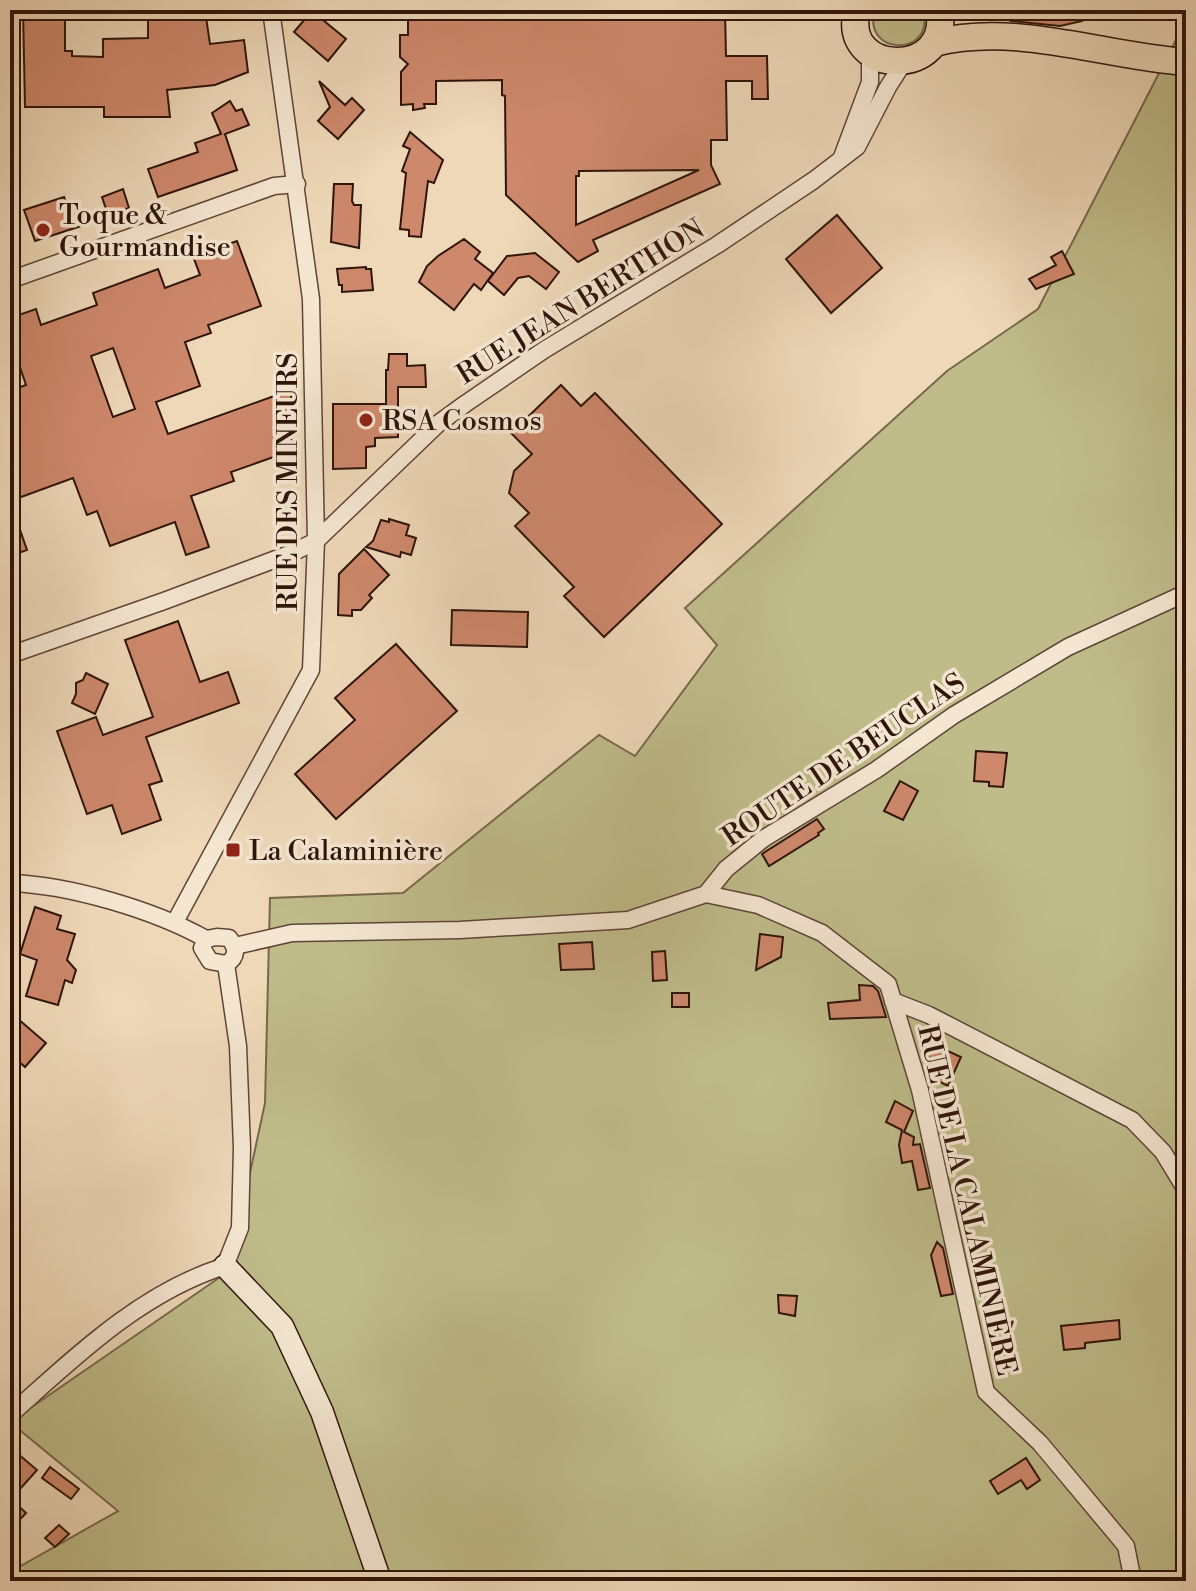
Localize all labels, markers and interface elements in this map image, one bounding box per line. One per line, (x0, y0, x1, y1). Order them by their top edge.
place label: Toque & Gourmandise (59, 198, 231, 265)
street label: RUE JEAN BERTHON (451, 212, 711, 393)
marker: Toque & Gourmandise (34, 221, 52, 239)
street label: RUE DES MINEURS (271, 353, 306, 611)
place label: RSA Cosmos (382, 404, 542, 439)
marker: RSA Cosmos (357, 411, 375, 429)
street label: ROUTE DE BEUCLAS (716, 666, 972, 855)
place label: La Calaminière (249, 834, 443, 869)
marker: La Calaminière (224, 841, 242, 859)
street label: RUE DE LA CALAMINIÈRE (909, 1021, 1026, 1379)

